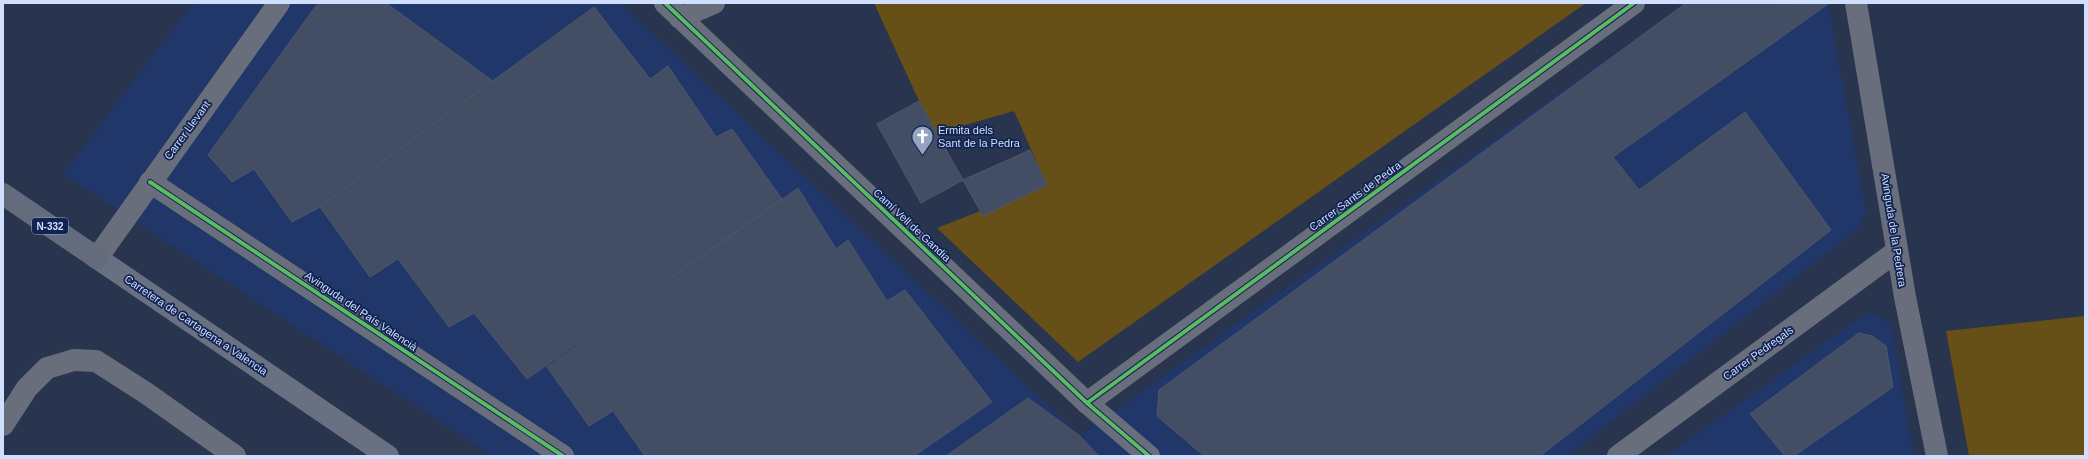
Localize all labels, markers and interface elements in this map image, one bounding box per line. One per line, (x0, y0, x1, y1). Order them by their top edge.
street label: Carrer Llevant (162, 98, 212, 162)
church icon: Ermita dels Sant de la Pedra (909, 123, 935, 156)
place label: Ermita dels Sant de la Pedra (938, 124, 1021, 149)
street label: Carrer Sants de Pedra (1307, 158, 1404, 233)
street label: Avinguda de la Pedrera (1879, 172, 1909, 288)
street label: Camí Vell de Gandia (871, 186, 954, 264)
road number: N-332 (32, 218, 68, 234)
street label: Avinguda del País Valencià (303, 269, 420, 354)
street label: Carretera de Cartagena a Valencia (122, 273, 270, 378)
street label: Carrer Pedregals (1721, 323, 1796, 382)

